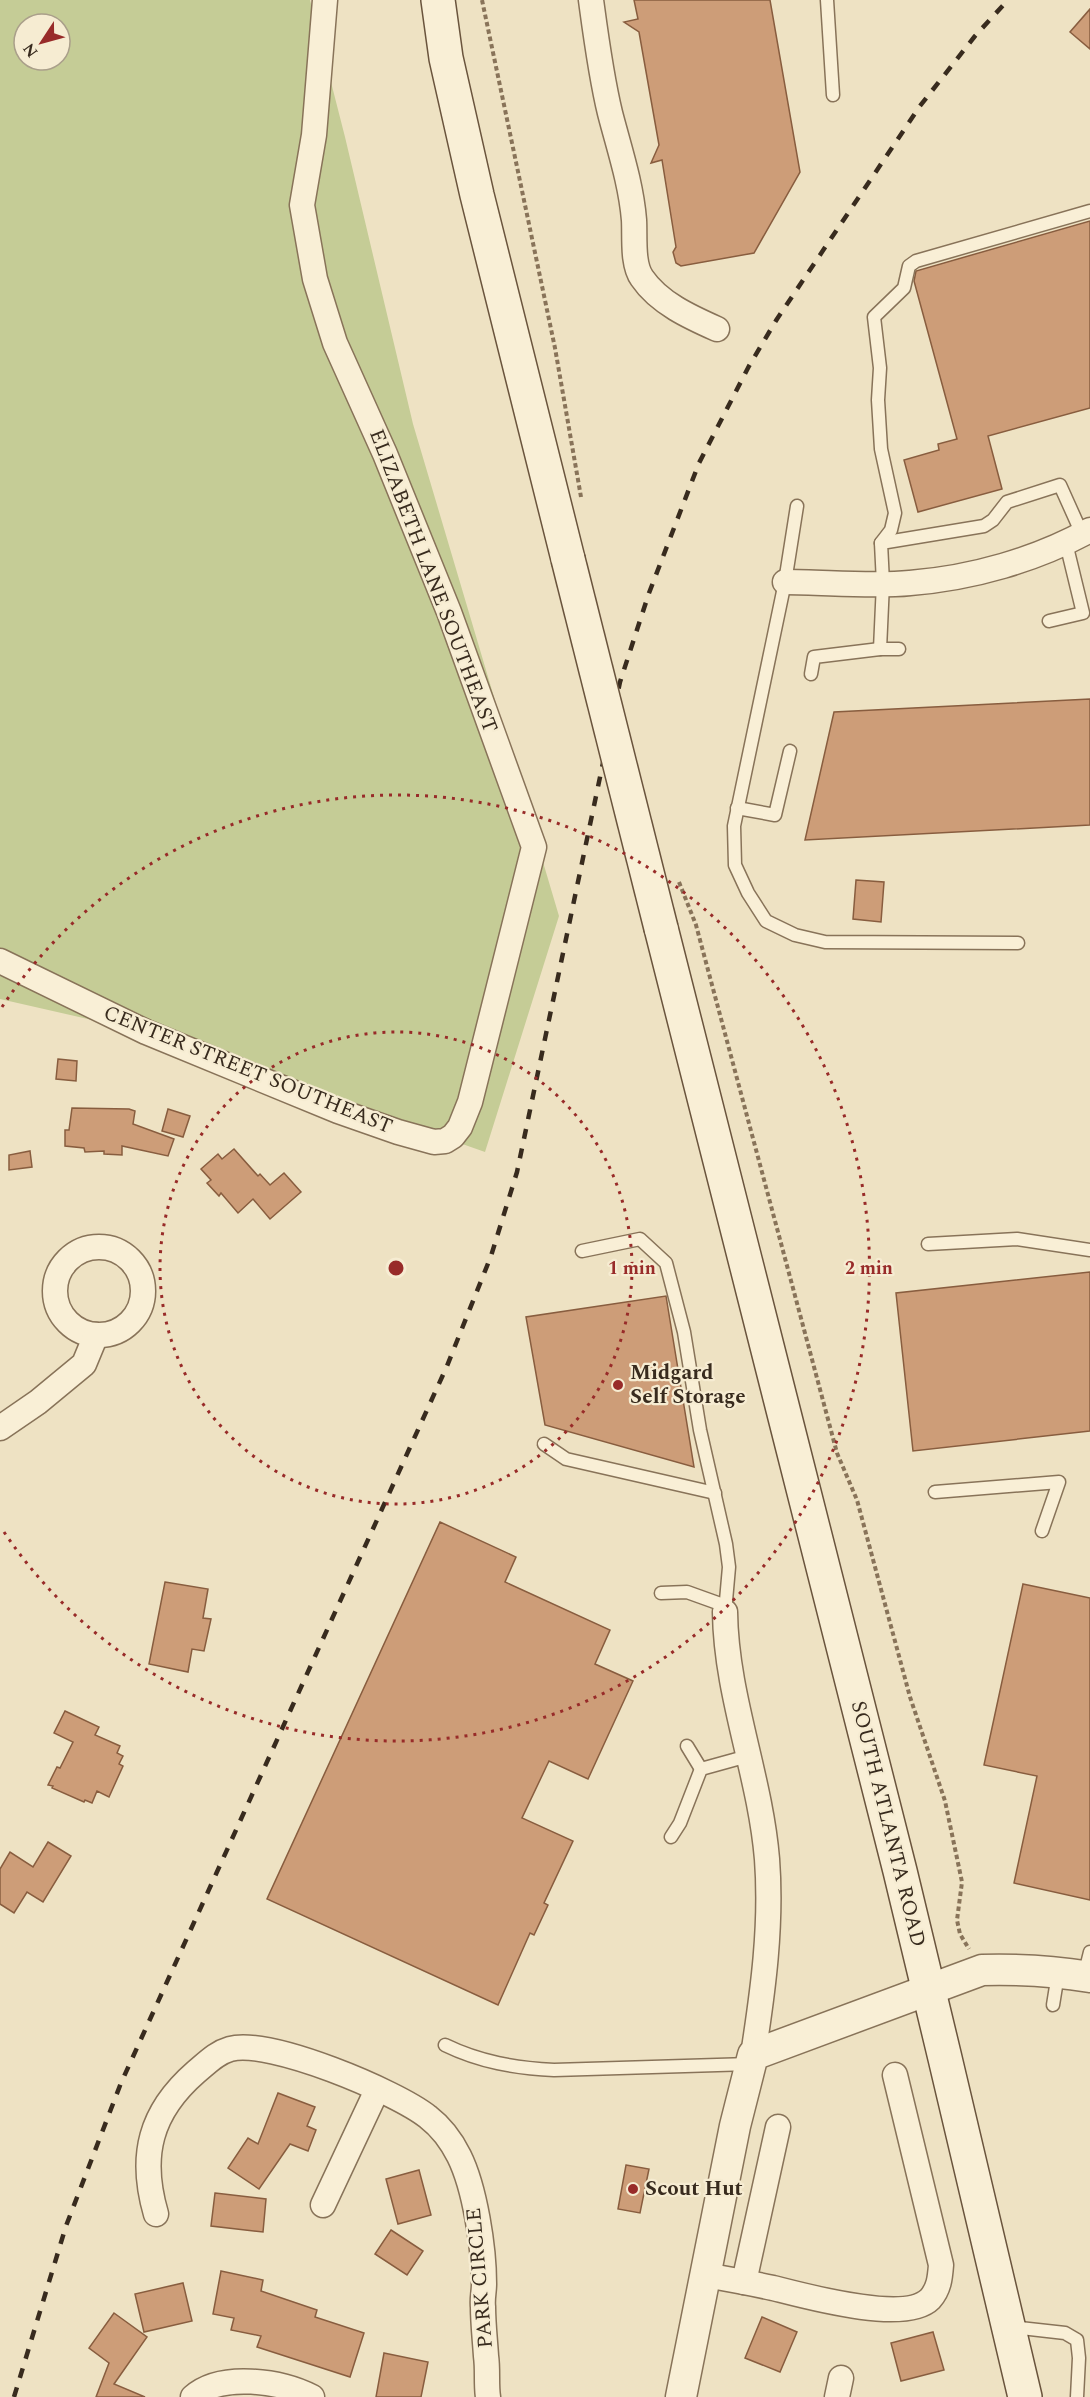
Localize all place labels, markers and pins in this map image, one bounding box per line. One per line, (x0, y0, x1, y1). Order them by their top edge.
centre of rings (386, 1258, 406, 1278)
place label: Midgard Self Storage (630, 1357, 746, 1413)
marker: Midgard Self Storage (611, 1378, 625, 1392)
place label: Scout Hut (645, 2173, 743, 2205)
marker: Scout Hut (626, 2182, 640, 2196)

